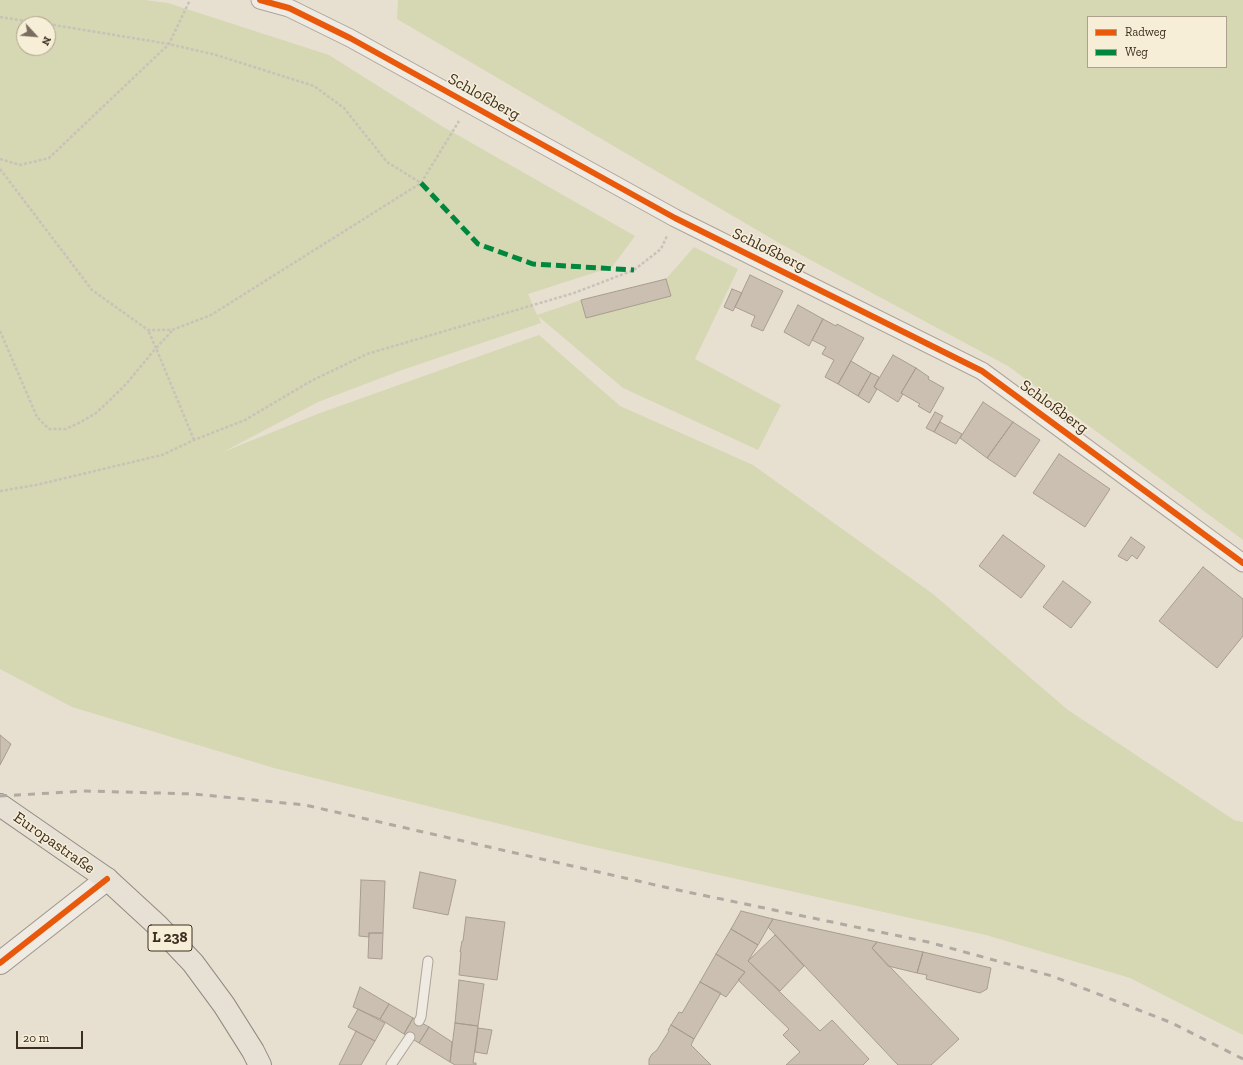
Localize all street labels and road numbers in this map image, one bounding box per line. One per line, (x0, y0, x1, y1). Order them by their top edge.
street label: Schloßberg (445, 69, 523, 125)
street label: Schloßberg (729, 224, 809, 276)
street label: Schloßberg (1016, 376, 1092, 438)
street label: Europastraße (10, 808, 98, 878)
road number: L 238 (148, 925, 192, 951)

